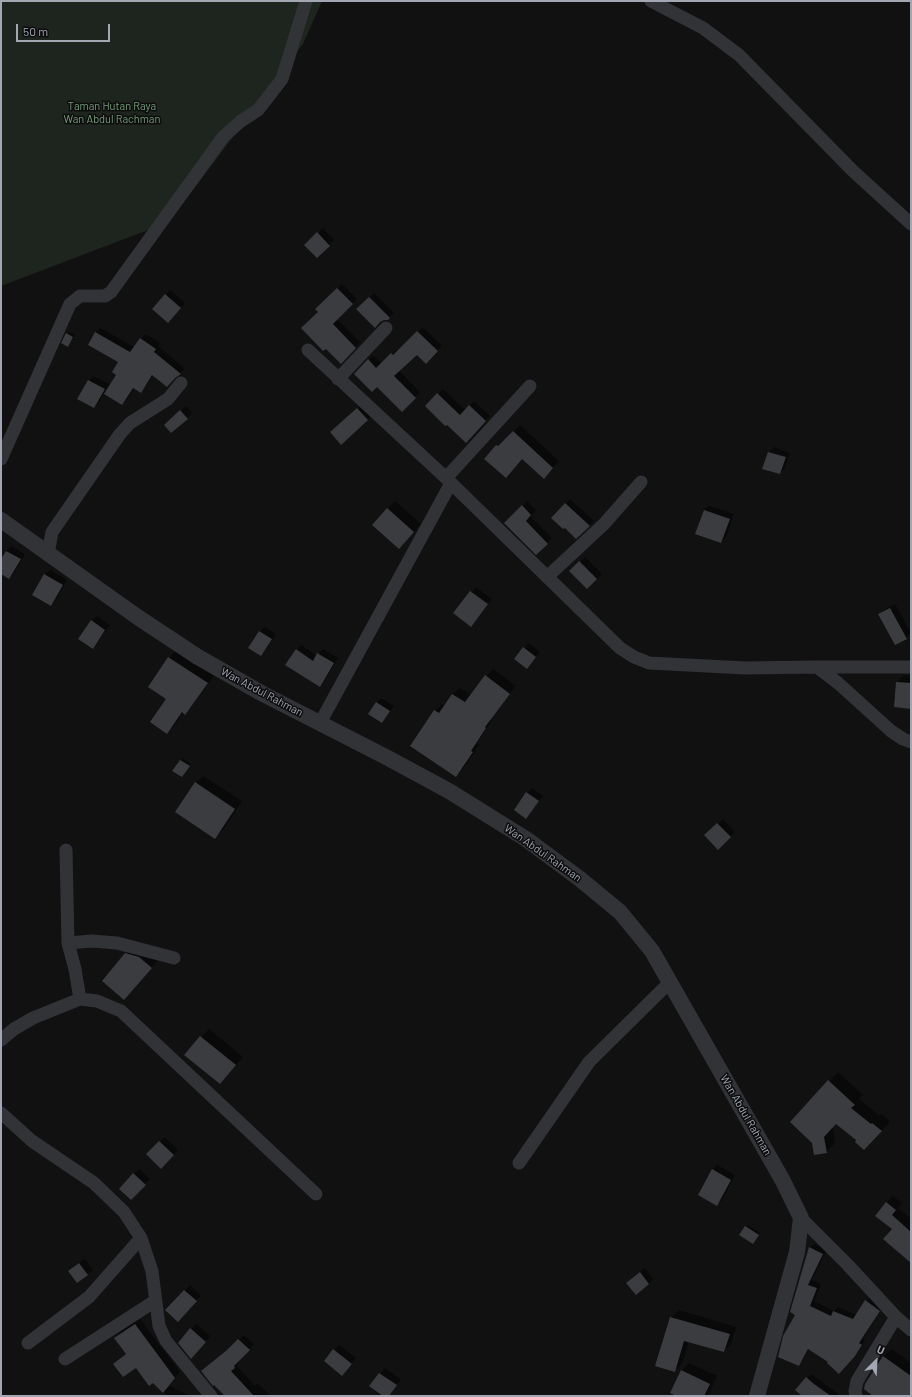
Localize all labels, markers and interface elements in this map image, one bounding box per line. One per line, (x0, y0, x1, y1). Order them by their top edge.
scale bar (18, 16, 112, 42)
text: 50 m (23, 24, 48, 38)
park label: Taman Hutan Raya Wan Abdul Rachman (64, 99, 160, 125)
street label: Wan Abdul Rahman (219, 665, 305, 719)
street label: Wan Abdul Rahman (502, 821, 584, 885)
street label: Wan Abdul Rahman (718, 1072, 774, 1158)
north arrow (856, 1341, 896, 1381)
text: U (875, 1342, 887, 1357)

